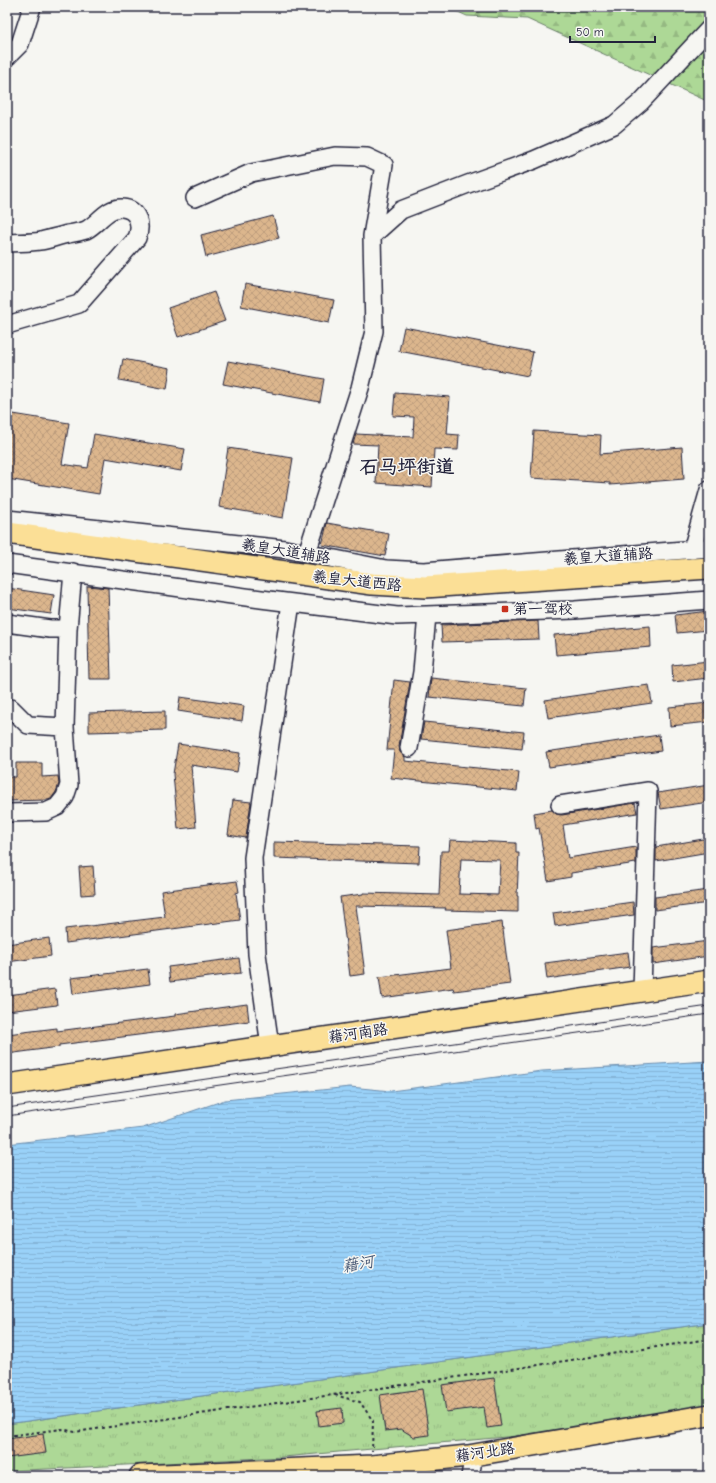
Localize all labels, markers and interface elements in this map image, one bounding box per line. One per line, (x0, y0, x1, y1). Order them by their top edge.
scale bar (570, 18, 655, 44)
text: 50 m (576, 25, 604, 39)
district label: 石马坪街道 (359, 456, 455, 478)
street label: 羲皇大道辅路 (240, 535, 332, 567)
street label: 羲皇大道辅路 (562, 544, 654, 568)
street label: 羲皇大道西路 (311, 567, 403, 595)
place label: 第一驾校 (513, 600, 573, 618)
marker: 第一驾校 (500, 604, 510, 614)
street label: 藉河南路 (327, 1020, 389, 1046)
water label: 藉河 (341, 1252, 378, 1276)
street label: 藉河北路 (454, 1439, 516, 1465)

